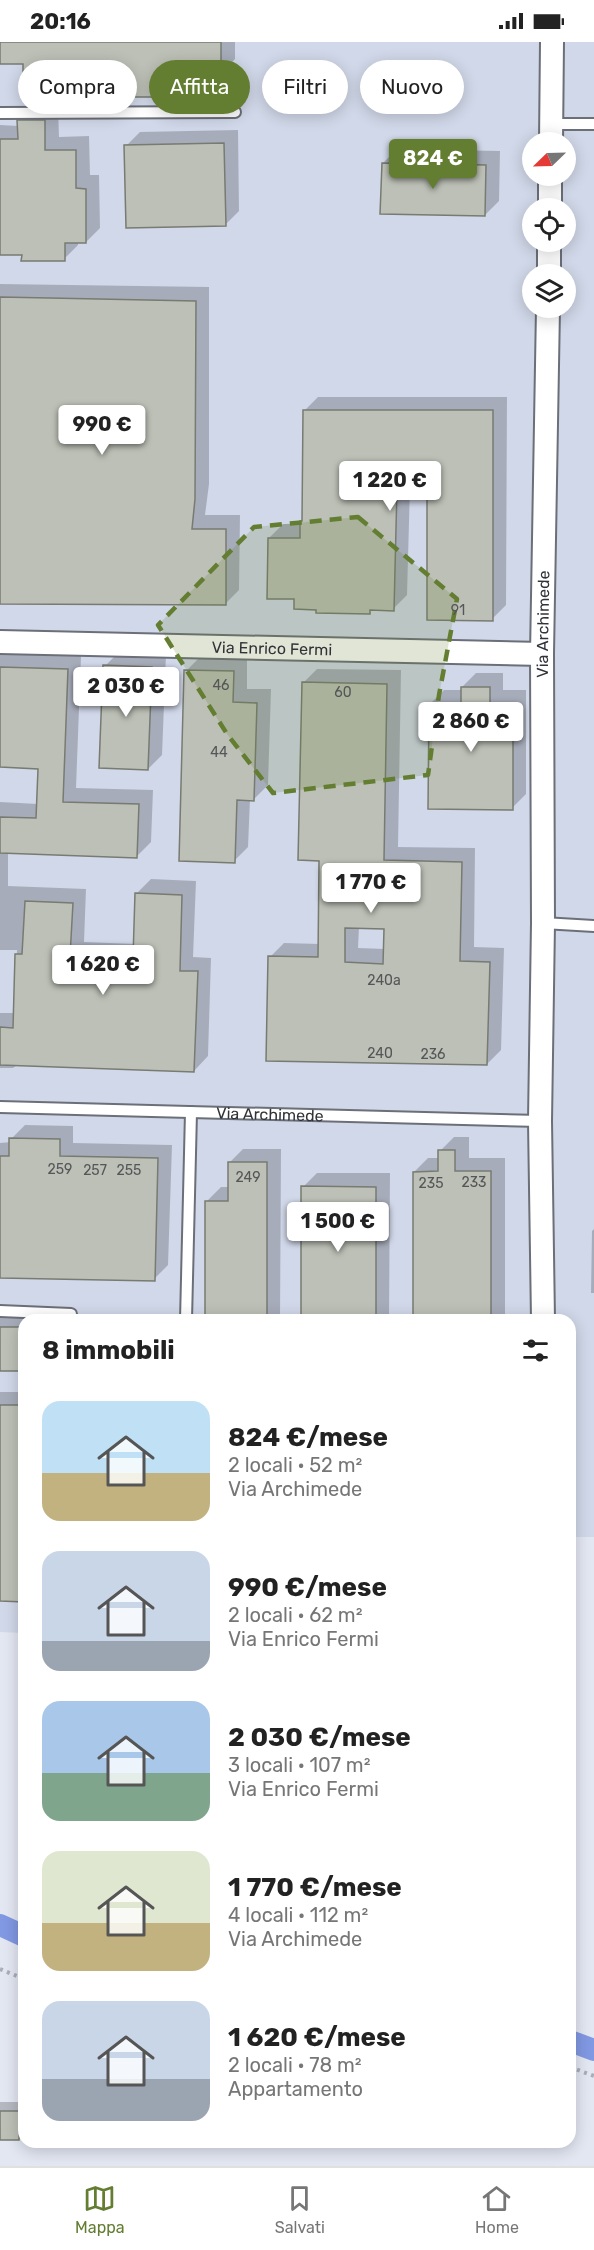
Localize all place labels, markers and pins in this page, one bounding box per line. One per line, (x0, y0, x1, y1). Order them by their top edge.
pin: 824 € (391, 139, 475, 190)
pin: 990 € (60, 405, 144, 456)
pin: 1 220 € (335, 461, 445, 512)
pin: 2 030 € (71, 667, 181, 718)
pin: 2 860 € (416, 702, 526, 753)
pin: 1 770 € (316, 863, 426, 914)
pin: 1 620 € (48, 945, 158, 996)
pin: 1 500 € (283, 1202, 393, 1253)

